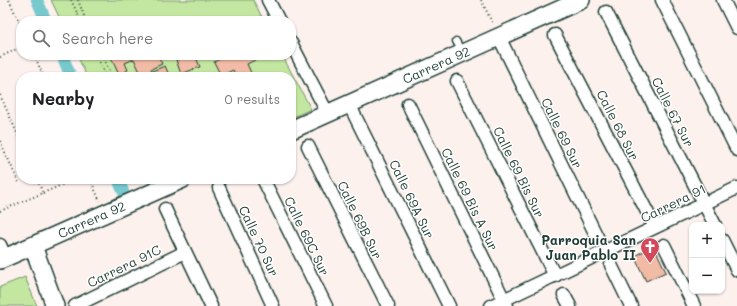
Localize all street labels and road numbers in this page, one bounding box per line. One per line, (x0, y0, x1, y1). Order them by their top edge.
street label: Carrera 92 (399, 42, 472, 87)
street label: Calle 67 Sur (649, 74, 698, 150)
street label: Calle 68 Sur (593, 87, 643, 163)
street label: Calle 69 Sur (538, 95, 587, 171)
street label: Calle 69 Bis Sur (490, 123, 549, 220)
street label: Calle 69 Bis A Sur (438, 145, 503, 253)
street label: Calle 69A Sur (386, 157, 439, 241)
street label: Calle 69B Sur (334, 178, 387, 262)
street label: Carrera 91 (637, 179, 708, 226)
street label: Calle 69C Sur (281, 193, 334, 278)
street label: Carrera 92 (55, 197, 128, 241)
street label: Calle 70 Sur (236, 203, 283, 279)
street label: Carrera 91C (84, 240, 163, 291)

